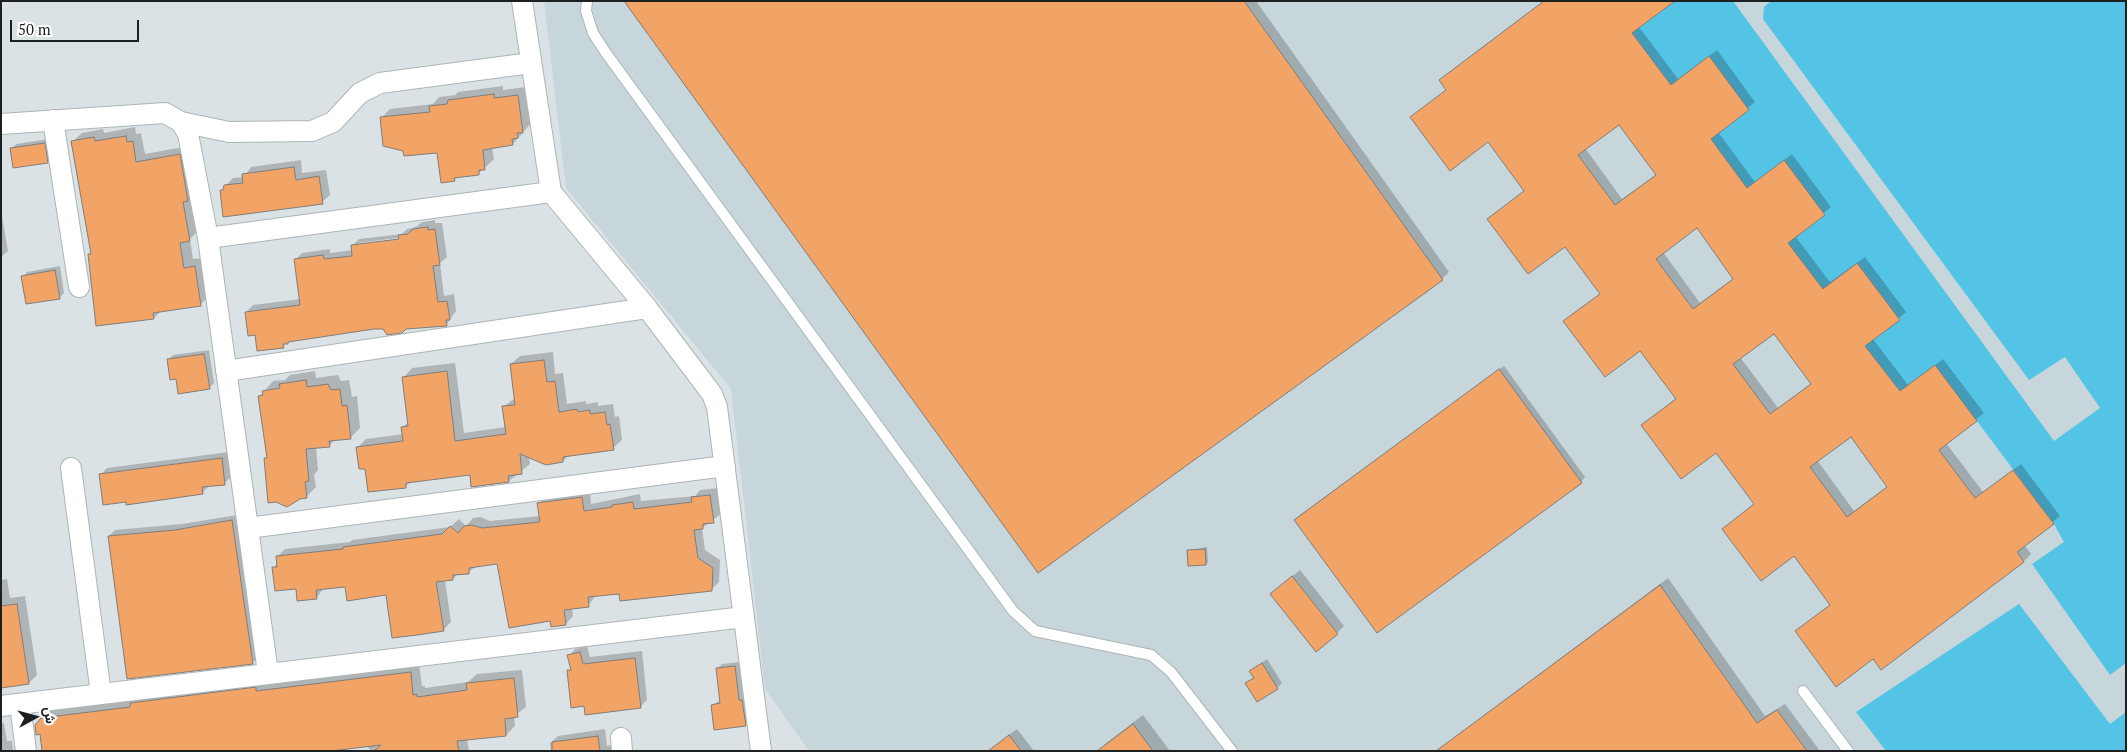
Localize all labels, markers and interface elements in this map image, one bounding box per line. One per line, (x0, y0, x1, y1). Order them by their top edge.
scale bar (12, 10, 141, 42)
text: 50 m (18, 19, 51, 39)
north arrow (10, 692, 60, 742)
text: ش (40, 706, 61, 725)

